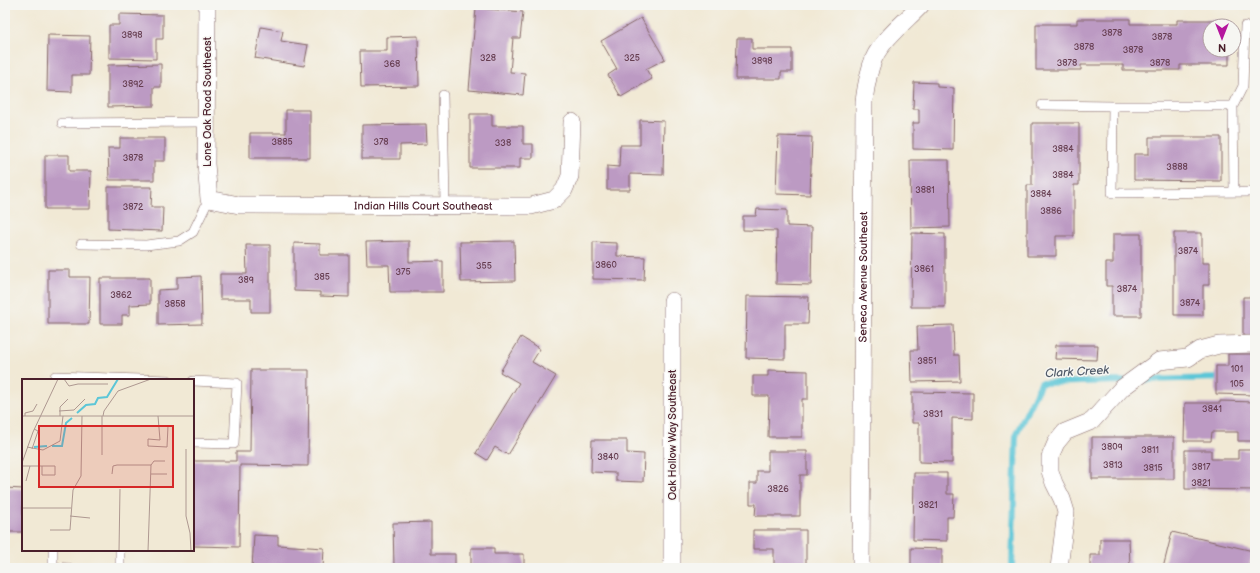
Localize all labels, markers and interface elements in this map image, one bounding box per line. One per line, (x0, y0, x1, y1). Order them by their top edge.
north arrow (1202, 18, 1242, 58)
house number: 3878 (1102, 28, 1122, 39)
house number: 3898 (121, 30, 143, 41)
house number: 3878 (1152, 32, 1172, 43)
street label: Lone Oak Road Southeast (201, 36, 214, 167)
text: N (1218, 41, 1226, 54)
house number: 3878 (1074, 42, 1094, 53)
house number: 3878 (1123, 45, 1143, 56)
house number: 328 (480, 53, 496, 64)
house number: 325 (624, 53, 640, 64)
house number: 3898 (751, 56, 773, 67)
house number: 3878 (1057, 58, 1077, 69)
house number: 3878 (1150, 58, 1170, 69)
house number: 368 (384, 59, 400, 70)
house number: 3892 (122, 79, 144, 90)
house number: 3885 (271, 137, 293, 148)
house number: 378 (373, 137, 389, 148)
house number: 338 (495, 138, 511, 149)
house number: 3884 (1052, 144, 1074, 155)
house number: 3878 (123, 153, 143, 164)
house number: 3888 (1166, 162, 1188, 173)
house number: 3884 (1052, 170, 1074, 181)
house number: 3881 (915, 185, 935, 196)
house number: 3884 (1030, 189, 1052, 200)
street label: Indian Hills Court Southeast (354, 199, 493, 212)
house number: 3872 (123, 202, 144, 213)
house number: 3886 (1040, 206, 1062, 217)
street label: Seneca Avenue Southeast (856, 211, 870, 342)
house number: 3874 (1178, 246, 1199, 257)
house number: 3860 (595, 260, 617, 271)
house number: 355 (476, 261, 492, 272)
house number: 3861 (914, 264, 934, 275)
house number: 375 (395, 267, 411, 278)
house number: 385 (314, 272, 330, 283)
house number: 389 (238, 275, 254, 286)
house number: 3874 (1117, 284, 1138, 295)
house number: 3862 (110, 290, 132, 301)
house number: 3874 (1180, 298, 1201, 309)
house number: 3858 (164, 299, 186, 310)
house number: 3851 (917, 356, 937, 367)
water label: Clark Creek (1045, 363, 1111, 381)
house number: 101 (1231, 364, 1243, 375)
street label: Oak Hollow Way Southeast (666, 369, 679, 500)
inset map (22, 379, 194, 551)
house number: 105 (1230, 379, 1244, 390)
house number: 3841 (1202, 404, 1222, 415)
house number: 3831 (923, 409, 943, 420)
house number: 3809 (1101, 442, 1123, 453)
house number: 3811 (1141, 445, 1159, 456)
house number: 3840 (597, 452, 619, 463)
house number: 3813 (1103, 460, 1123, 471)
house number: 3817 (1192, 462, 1211, 473)
house number: 3815 (1143, 463, 1163, 474)
house number: 3821 (1191, 478, 1211, 489)
house number: 3826 (767, 484, 789, 495)
house number: 3821 (918, 500, 938, 511)

